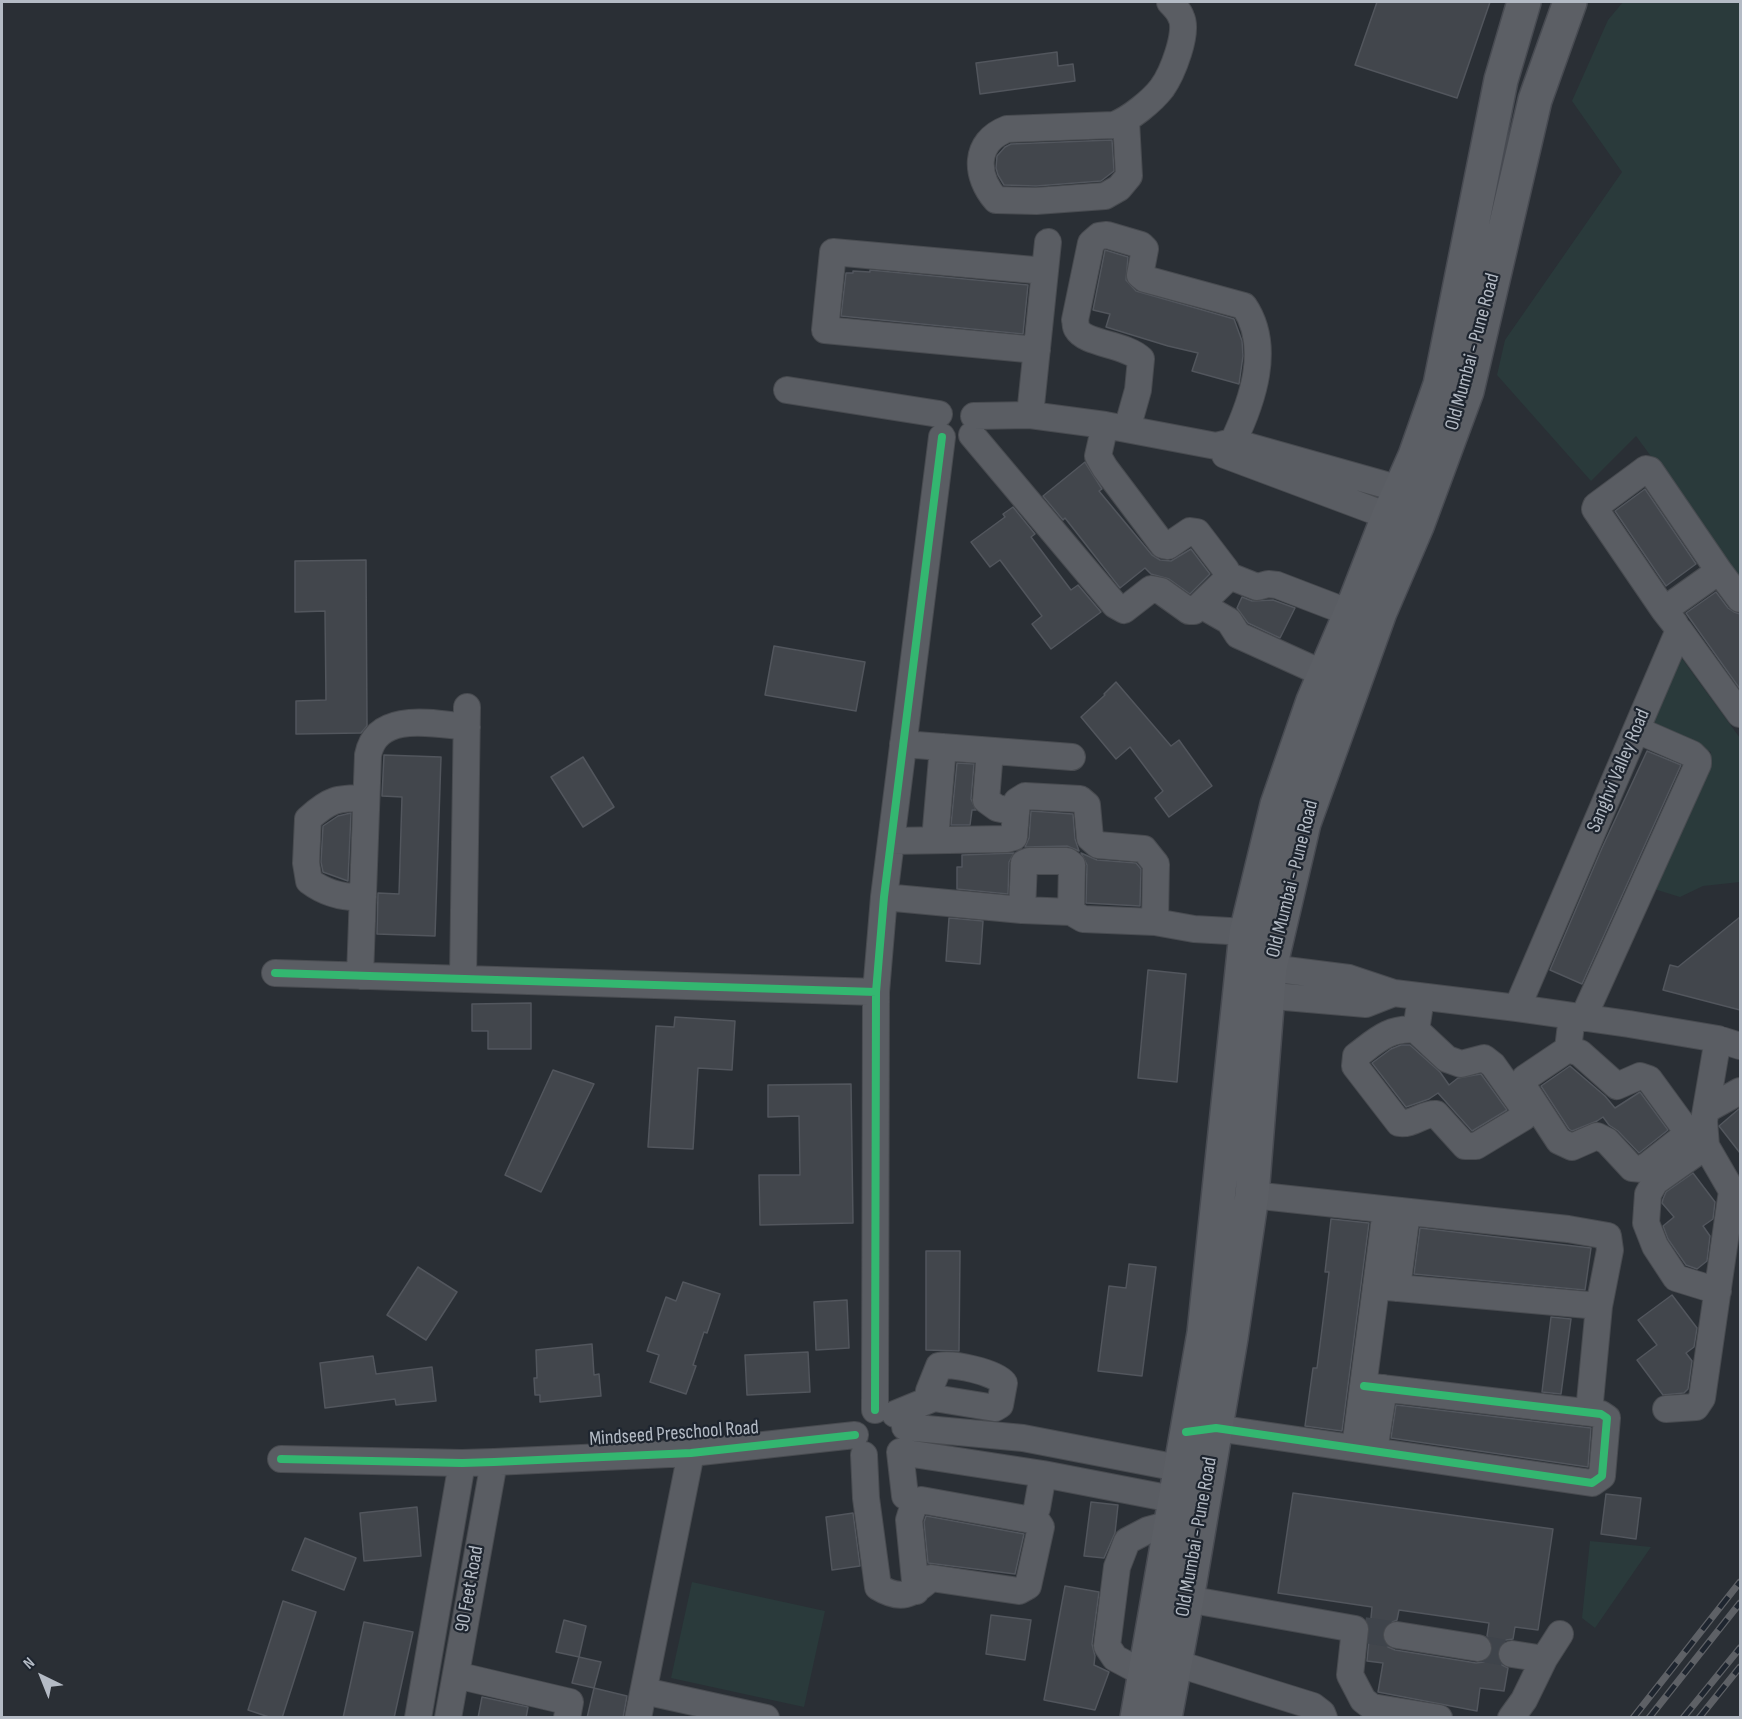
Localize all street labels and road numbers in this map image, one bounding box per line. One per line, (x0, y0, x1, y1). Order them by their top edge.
street label: Old Mumbai - Pune Road (1441, 271, 1505, 433)
street label: Sanghvi Valley Road (1582, 706, 1656, 836)
street label: Old Mumbai - Pune Road (1262, 798, 1324, 960)
street label: Mindseed Preschool Road (588, 1416, 760, 1452)
street label: Old Mumbai - Pune Road (1171, 1455, 1223, 1619)
street label: 90 Feet Road (451, 1544, 489, 1634)

